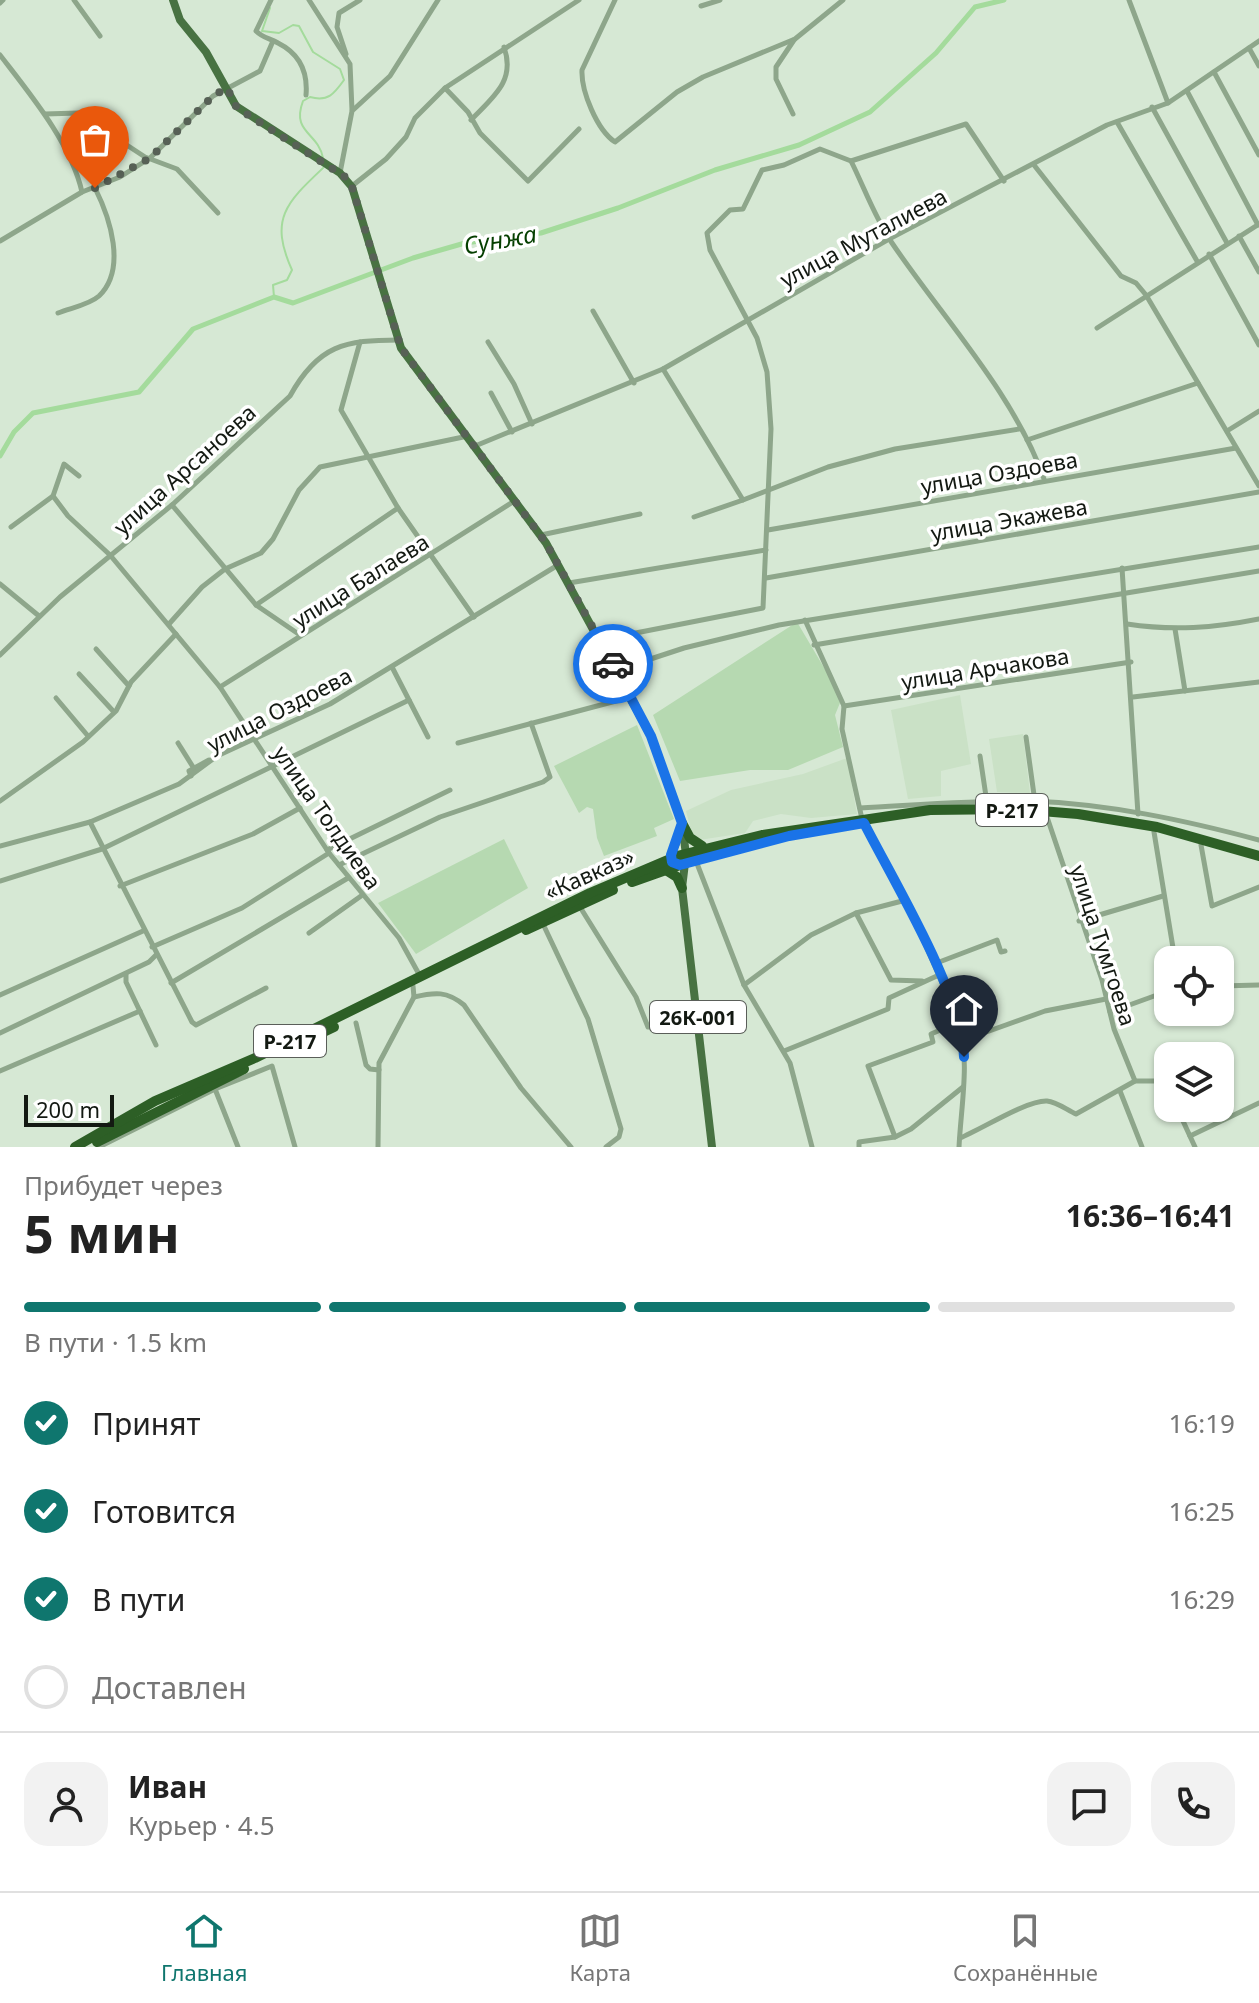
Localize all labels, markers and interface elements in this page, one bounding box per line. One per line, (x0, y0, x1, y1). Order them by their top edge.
pin (61, 106, 129, 188)
icon: bag (73, 118, 117, 162)
street label: улица Муталиева (774, 180, 952, 294)
water label: Сунжа (461, 216, 539, 262)
street label: улица Арсаноева (106, 397, 262, 541)
street label: улица Оздоева (918, 443, 1080, 501)
street label: улица Экажева (928, 490, 1090, 548)
street label: улица Балаева (286, 526, 434, 634)
courier (573, 624, 653, 704)
street label: улица Арчакова (899, 640, 1071, 696)
icon: car (591, 642, 635, 686)
street label: улица Оздоева (201, 660, 357, 758)
street label: улица Толдиева (267, 739, 389, 895)
road number: Р-217 (976, 794, 1048, 826)
street label: «Кавказ» (540, 840, 638, 906)
street label: улица Тумгоева (1064, 861, 1144, 1029)
map controls (1154, 946, 1234, 1122)
button: locate (1154, 946, 1234, 1026)
pin (930, 975, 998, 1057)
icon: home (942, 987, 986, 1031)
road number: 26К-001 (650, 1001, 746, 1033)
road number: Р-217 (254, 1025, 326, 1057)
button: layers (1154, 1042, 1234, 1122)
scale bar (24, 1091, 114, 1127)
text: 200 m (36, 1094, 100, 1124)
text: Прибудет через (24, 1167, 223, 1203)
text: 16:36–16:41 (1066, 1195, 1235, 1236)
text: 5 мин (24, 1197, 180, 1268)
text: В пути · 1.5 km (24, 1324, 207, 1360)
icon: check (24, 1401, 68, 1445)
text: Принят (92, 1403, 201, 1444)
text: 16:19 (1169, 1405, 1235, 1441)
icon: check (24, 1489, 68, 1533)
text: Готовится (92, 1491, 236, 1532)
text: 16:25 (1169, 1493, 1235, 1529)
icon: check (24, 1577, 68, 1621)
text: В пути (92, 1579, 185, 1620)
text: 16:29 (1169, 1581, 1235, 1617)
text: Доставлен (92, 1667, 247, 1708)
button: person (24, 1762, 108, 1846)
button: chat (1047, 1762, 1131, 1846)
button: phone (1151, 1762, 1235, 1846)
text: Иван (128, 1766, 207, 1807)
text: Курьер · 4.5 (128, 1807, 275, 1843)
tab: Главная (161, 1909, 248, 1987)
tab: Карта (570, 1909, 631, 1987)
tab: Сохранённые (953, 1909, 1098, 1987)

